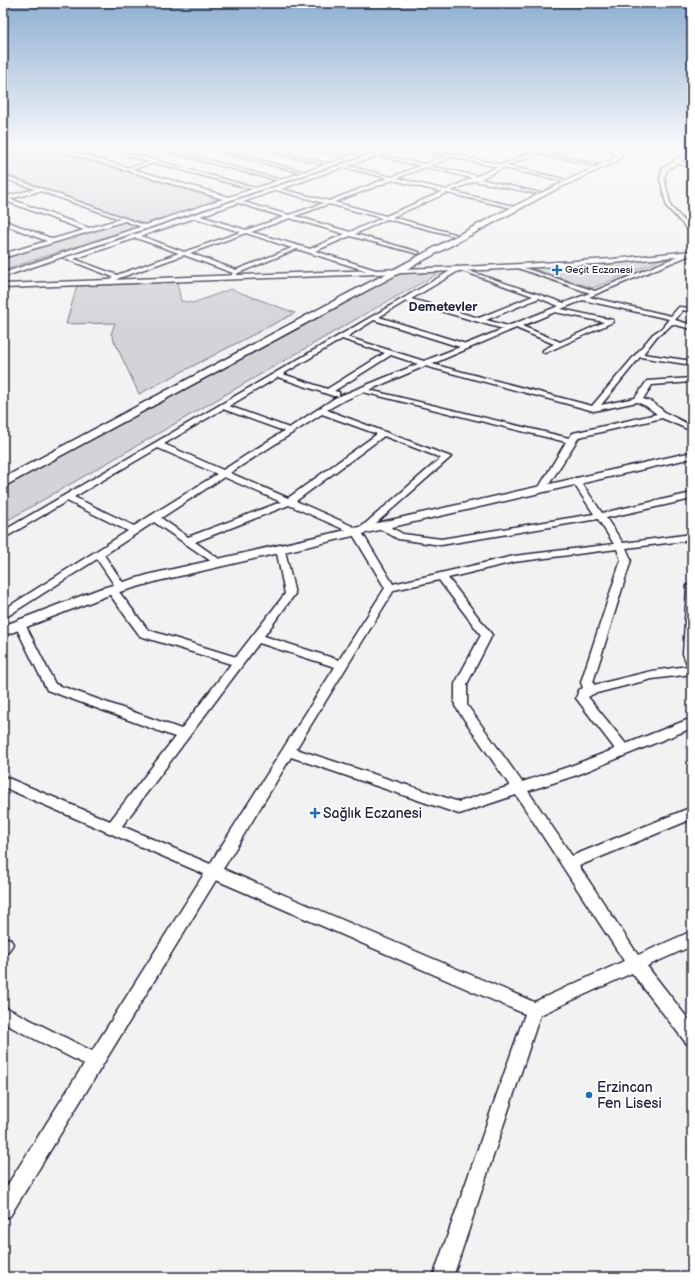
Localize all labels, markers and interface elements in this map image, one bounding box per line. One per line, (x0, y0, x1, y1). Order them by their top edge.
place label: Geçit Eczanesi (565, 264, 633, 276)
marker: Geçit Eczanesi (552, 265, 562, 275)
district label: Demetevler (409, 299, 478, 315)
place label: Sağlık Eczanesi (323, 805, 422, 822)
marker: Sağlık Eczanesi (310, 808, 320, 818)
place label: Erzincan Fen Lisesi (597, 1079, 662, 1112)
marker: Erzincan Fen Lisesi (584, 1090, 594, 1100)

